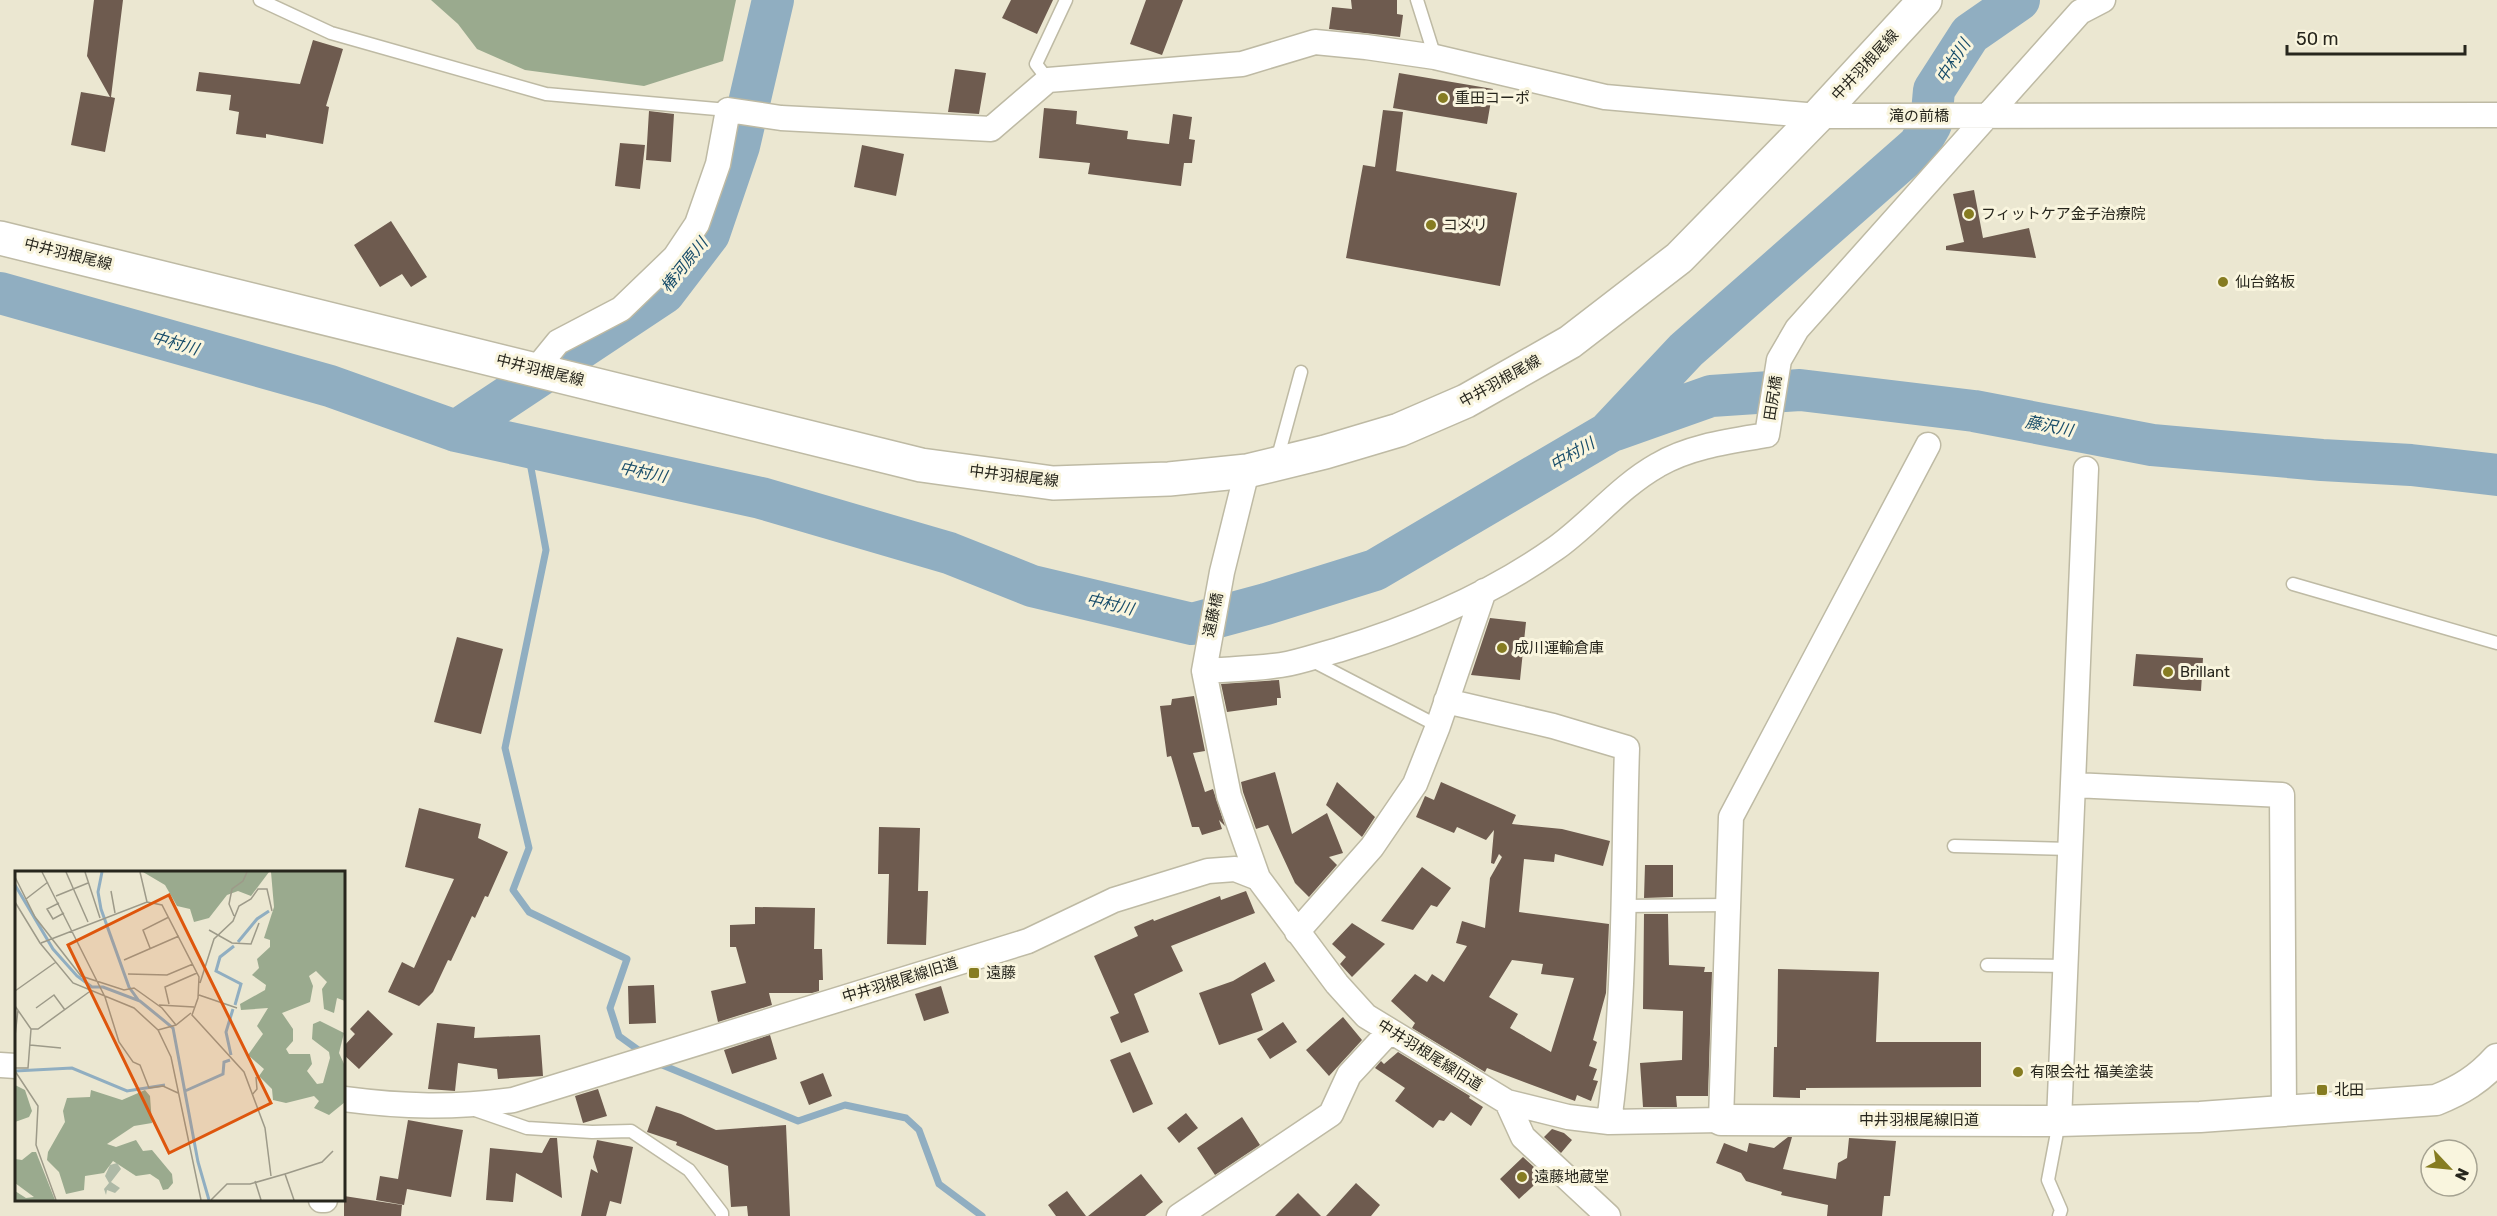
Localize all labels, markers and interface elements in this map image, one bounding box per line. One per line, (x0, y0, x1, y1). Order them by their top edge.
scale bar (2287, 18, 2466, 56)
street label: 中井羽根尾線 (1828, 26, 1902, 104)
text: 50 m (2296, 28, 2339, 50)
water label: 中村川 (1932, 34, 1975, 86)
place label: 重田コーポ (1455, 89, 1530, 107)
marker: 重田コーポ (1436, 91, 1450, 105)
street label: 滝の前橋 (1889, 107, 1949, 125)
place label: フィットケア金子治療院 (1981, 205, 2146, 223)
marker: フィットケア金子治療院 (1962, 207, 1976, 221)
place label: コメリ (1443, 216, 1488, 234)
marker: コメリ (1424, 218, 1438, 232)
water label: 椿河原川 (656, 233, 713, 296)
street label: 中井羽根尾線 (22, 234, 114, 274)
place label: 仙台銘板 (2235, 273, 2295, 291)
marker: 仙台銘板 (2216, 275, 2230, 289)
water label: 中村川 (149, 327, 203, 359)
street label: 中井羽根尾線 (494, 350, 586, 390)
street label: 中井羽根尾線 (1456, 351, 1544, 411)
street label: 田尻橋 (1761, 374, 1785, 422)
water label: 藤沢川 (2024, 412, 2076, 440)
water label: 中村川 (1546, 433, 1599, 474)
water label: 中村川 (618, 458, 670, 487)
street label: 中井羽根尾線 (968, 462, 1060, 490)
water label: 中村川 (1084, 589, 1137, 619)
street label: 遠藤橋 (1200, 591, 1226, 639)
place label: 成川運輸倉庫 (1514, 639, 1604, 657)
marker: 成川運輸倉庫 (1495, 641, 1509, 655)
place label: Brillant (2180, 663, 2230, 681)
marker: Brillant (2161, 665, 2175, 679)
inset map (15, 871, 345, 1201)
street label: 中井羽根尾線旧道 (840, 954, 960, 1006)
place label: 遠藤 (986, 964, 1016, 982)
marker: 遠藤 (967, 966, 981, 980)
street label: 中井羽根尾線旧道 (1374, 1016, 1486, 1094)
place label: 有限会社 福美塗装 (2030, 1063, 2154, 1081)
marker: 有限会社 福美塗装 (2011, 1065, 2025, 1079)
place label: 北田 (2334, 1081, 2364, 1099)
marker: 北田 (2315, 1083, 2329, 1097)
street label: 中井羽根尾線旧道 (1859, 1111, 1979, 1129)
north arrow (2419, 1138, 2479, 1198)
text: N (2451, 1165, 2473, 1184)
place label: 遠藤地蔵堂 (1534, 1168, 1609, 1186)
marker: 遠藤地蔵堂 (1515, 1170, 1529, 1184)

